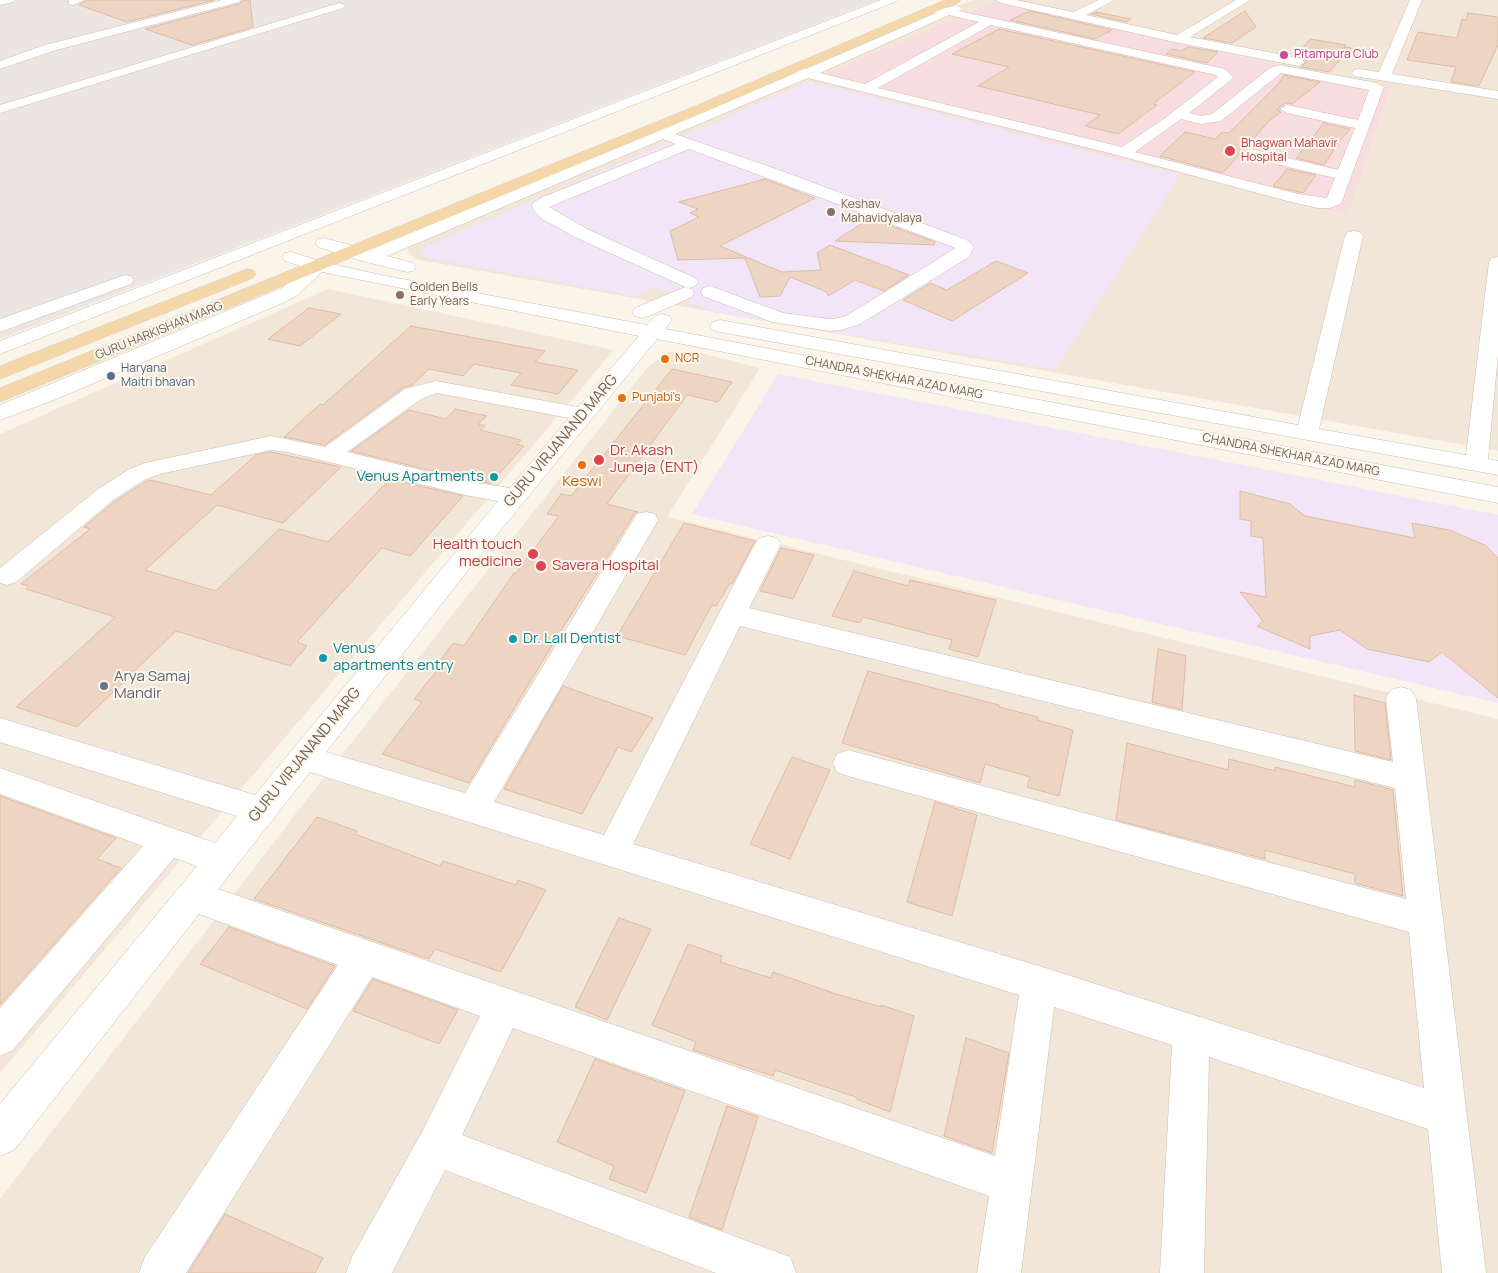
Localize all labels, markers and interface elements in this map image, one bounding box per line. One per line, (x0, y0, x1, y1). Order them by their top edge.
place label: Pitampura Club (1294, 48, 1379, 62)
marker: Pitampura Club (1278, 49, 1290, 61)
place label: Bhagwan Mahavir Hospital (1241, 137, 1338, 165)
marker: Bhagwan Mahavir Hospital (1223, 144, 1237, 158)
place label: Keshav Mahavidyalaya (841, 198, 922, 226)
marker: Keshav Mahavidyalaya (825, 206, 837, 218)
place label: Golden Bells Early Years (410, 281, 478, 309)
marker: Golden Bells Early Years (394, 289, 406, 301)
street label: GURU HARKISHAN MARG (93, 299, 225, 363)
place label: NCR (675, 352, 699, 366)
marker: NCR (659, 353, 671, 365)
street label: CHANDRA SHEKHAR AZAD MARG (804, 354, 984, 402)
place label: Haryana Maitri bhavan (121, 362, 195, 390)
marker: Haryana Maitri bhavan (105, 370, 117, 382)
street label: GURU VIRJANAND MARG (500, 371, 622, 511)
place label: Punjabi's (632, 391, 681, 405)
marker: Punjabi's (616, 392, 628, 404)
street label: CHANDRA SHEKHAR AZAD MARG (1201, 431, 1381, 479)
place label: Dr. Akash Juneja (ENT) (610, 442, 699, 477)
marker: Dr. Akash Juneja (ENT) (592, 453, 606, 467)
marker: Keswi (576, 459, 588, 471)
place label: Venus Apartments (356, 468, 484, 486)
marker: Venus Apartments (488, 471, 500, 483)
place label: Keswi (562, 473, 602, 491)
place label: Health touch medicine (433, 536, 522, 571)
marker: Health touch medicine (526, 547, 540, 561)
place label: Savera Hospital (552, 557, 659, 575)
marker: Savera Hospital (534, 559, 548, 573)
place label: Dr. Lall Dentist (523, 630, 621, 648)
marker: Dr. Lall Dentist (507, 633, 519, 645)
place label: Venus apartments entry (333, 640, 454, 675)
marker: Venus apartments entry (317, 652, 329, 664)
place label: Arya Samaj Mandir (114, 668, 190, 703)
marker: Arya Samaj Mandir (98, 680, 110, 692)
street label: GURU VIRJANAND MARG (245, 684, 365, 826)

